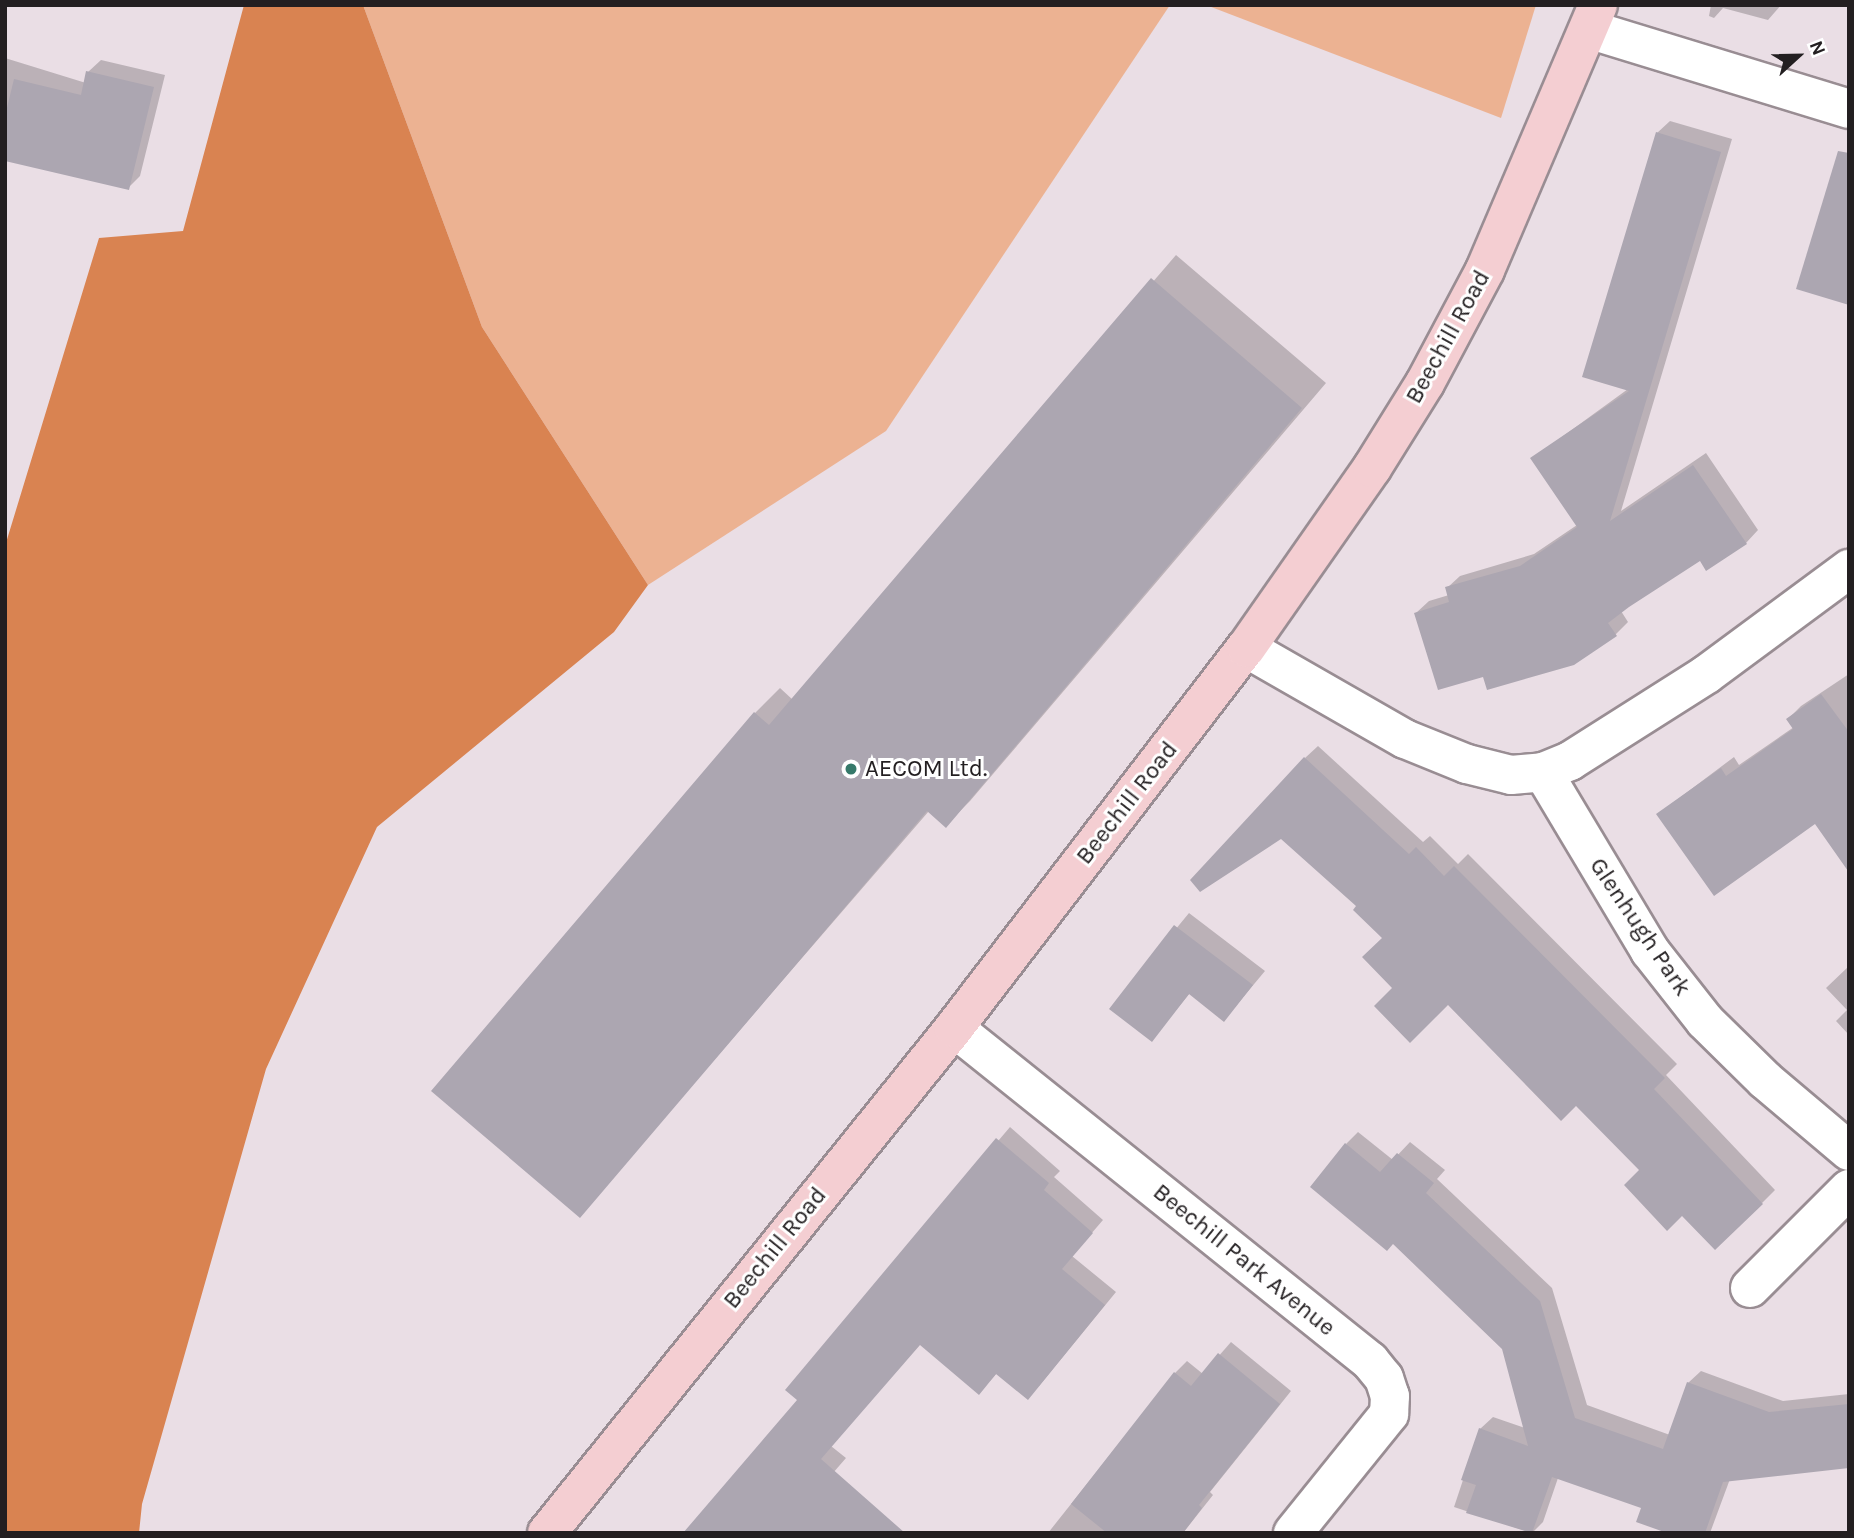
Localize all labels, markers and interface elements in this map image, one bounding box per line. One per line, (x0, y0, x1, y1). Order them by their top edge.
north arrow (1763, 21, 1833, 91)
text: N (1805, 38, 1830, 59)
street label: Beechill Road (1400, 265, 1496, 409)
street label: Beechill Road (1070, 736, 1184, 870)
place label: AECOM Ltd. (865, 755, 987, 783)
marker: AECOM Ltd. (843, 761, 859, 777)
street label: Glenhugh Park (1583, 852, 1697, 1002)
street label: Beechill Park Avenue (1147, 1178, 1341, 1342)
street label: Beechill Road (717, 1181, 833, 1315)

